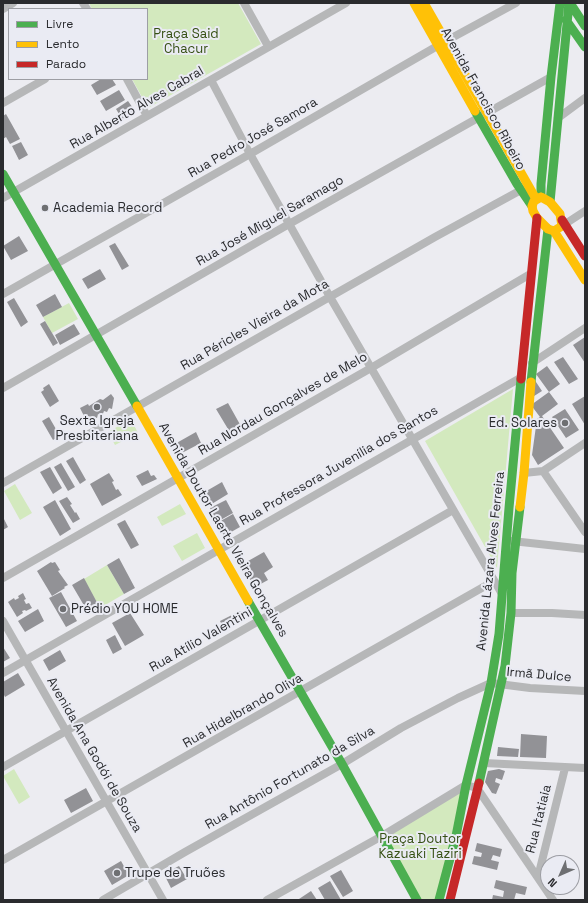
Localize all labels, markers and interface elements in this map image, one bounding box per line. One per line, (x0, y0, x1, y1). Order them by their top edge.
legend (8, 8, 148, 80)
text: Livre (46, 16, 73, 32)
street label: Avenida Francisco Ribeiro (437, 25, 529, 173)
park label: Praça Said Chacur (153, 26, 219, 57)
text: Lento (46, 36, 80, 52)
text: Parado (46, 56, 86, 72)
street label: Rua Alberto Alves Cabral (67, 63, 207, 153)
street label: Rua Pedro José Samora (186, 95, 320, 181)
street label: Rua José Miguel Saramago (193, 172, 347, 270)
place label: Academia Record (53, 200, 162, 216)
marker: Academia Record (40, 203, 50, 213)
street label: Rua Péricles Vieira da Mota (178, 276, 332, 374)
street label: Rua Nordau Gonçalves de Melo (196, 349, 370, 459)
marker: Sexta Igreja Presbiteriana (92, 402, 102, 412)
street label: Rua Professora Juvenília dos Santos (237, 403, 441, 529)
place label: Sexta Igreja Presbiteriana (55, 413, 139, 444)
place label: Ed. Solares (489, 415, 557, 431)
marker: Ed. Solares (560, 418, 570, 428)
street label: Avenida Doutor Laerte Vieira Gonçalves (155, 420, 291, 640)
street label: Avenida Lázara Alves Ferreira (474, 471, 508, 651)
place label: Prédio YOU HOME (71, 601, 178, 617)
marker: Prédio YOU HOME (58, 604, 68, 614)
street label: Rua Atílio Valentini (147, 604, 255, 676)
street label: Irmã Dulce (506, 664, 572, 686)
street label: Rua Hidelbrando Oliva (180, 670, 306, 752)
street label: Avenida Ana Godói de Souza (43, 675, 145, 835)
street label: Rua Antônio Fortunato da Silva (203, 723, 377, 833)
street label: Rua Itatiaia (523, 783, 555, 855)
park label: Praça Doutor Kazuaki Taziri (378, 831, 462, 862)
north arrow (540, 855, 580, 895)
place label: Trupe de Truões (125, 865, 225, 881)
marker: Trupe de Truões (112, 868, 122, 878)
text: N (545, 875, 560, 890)

